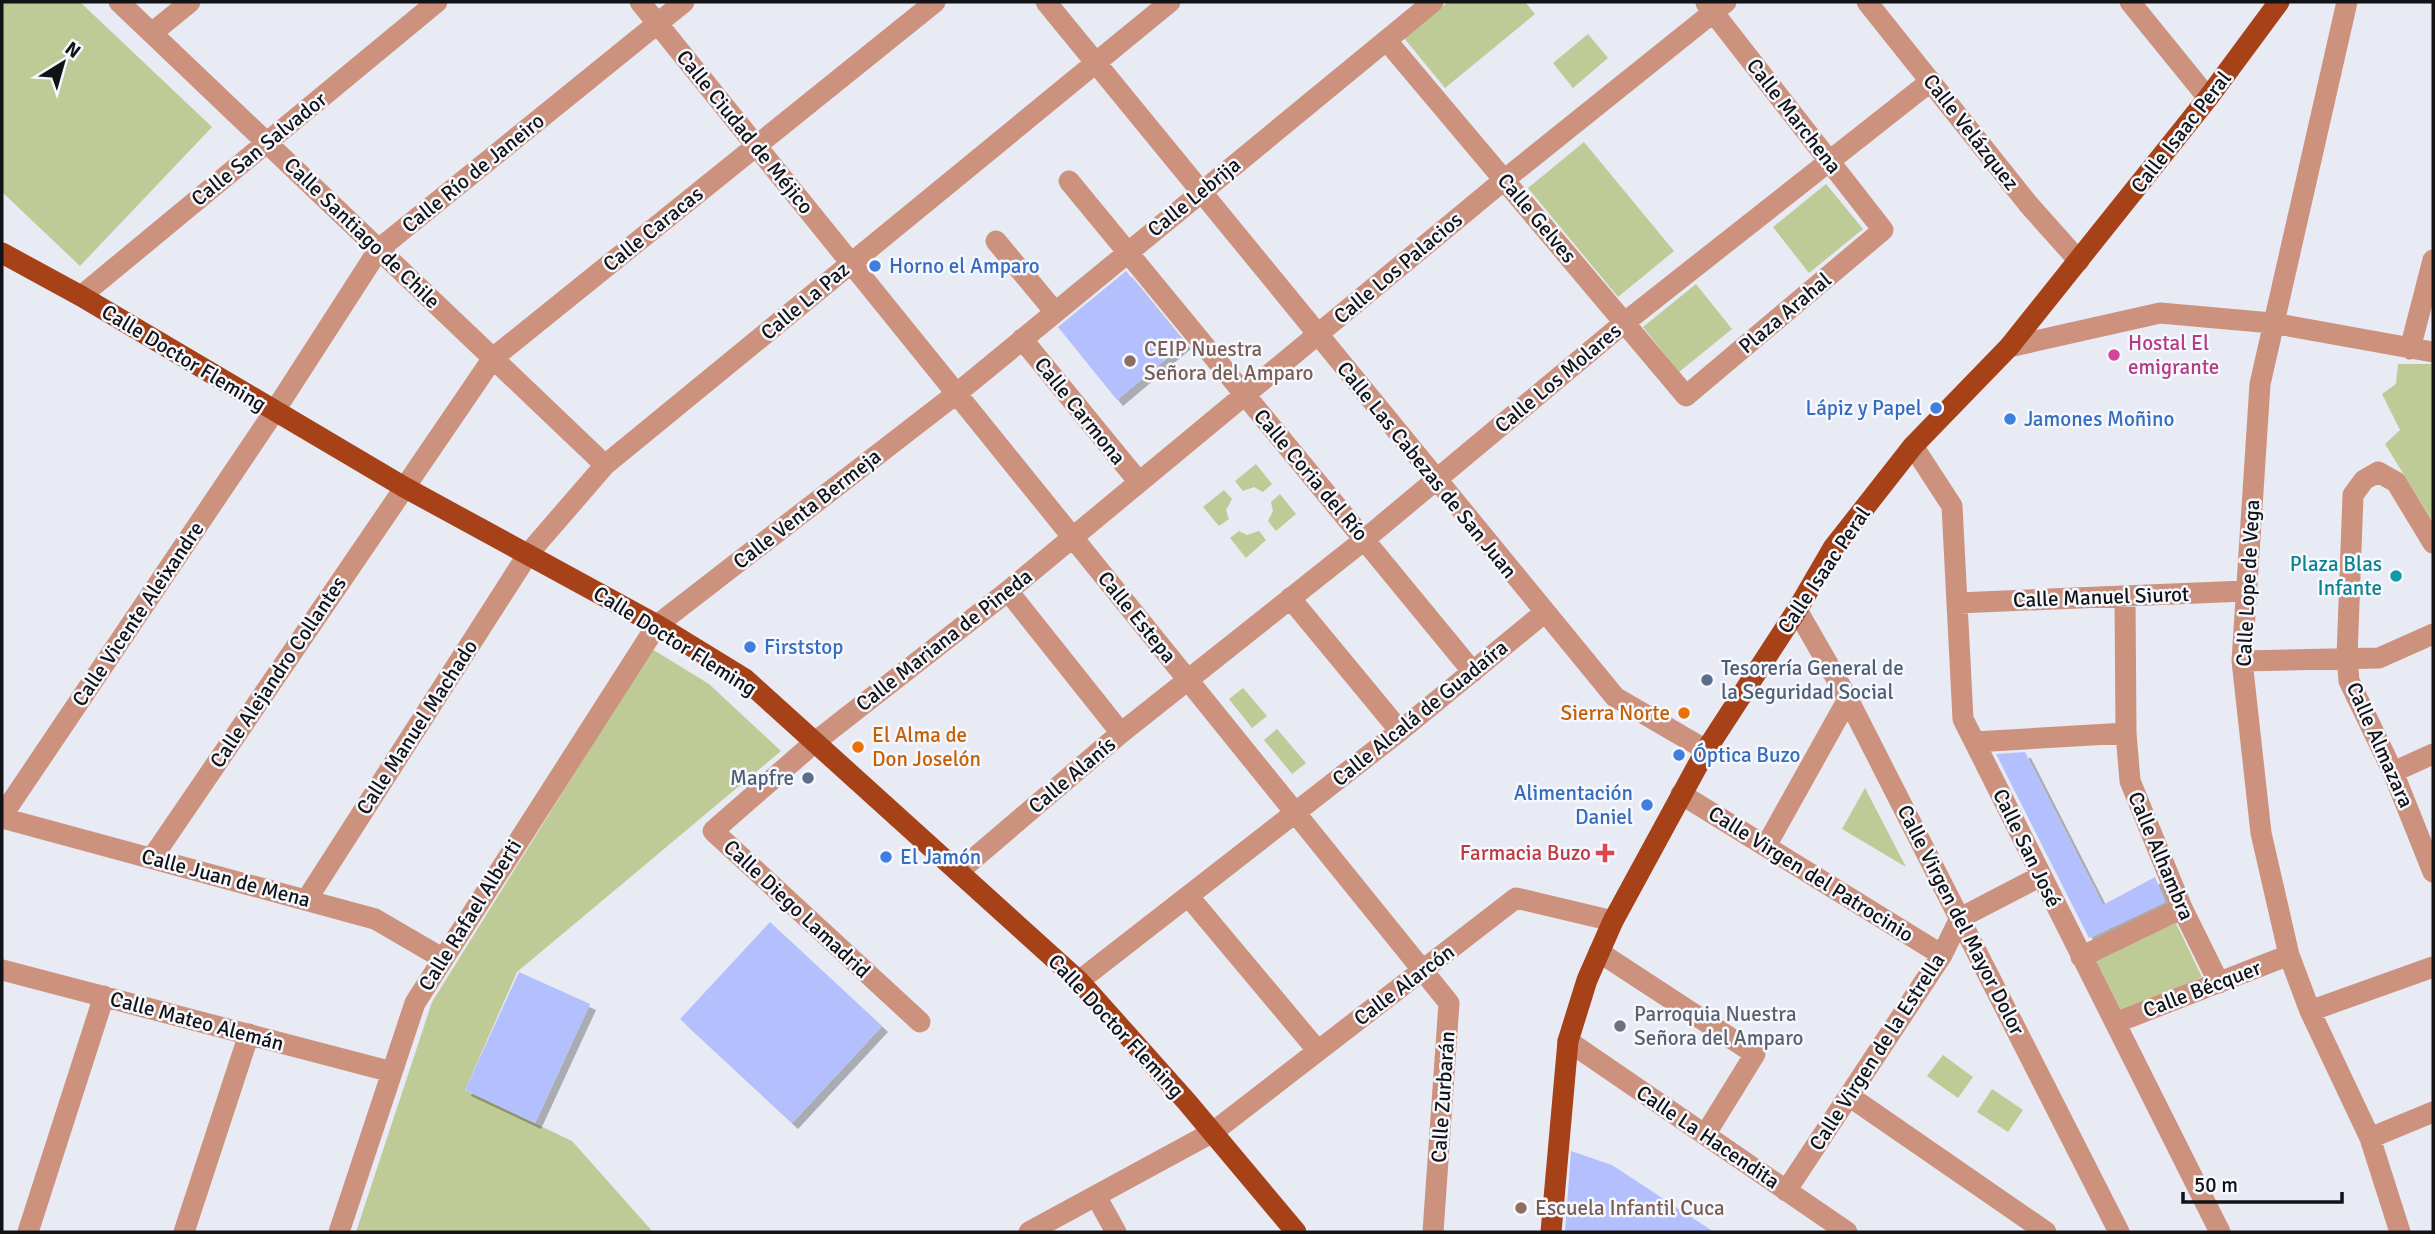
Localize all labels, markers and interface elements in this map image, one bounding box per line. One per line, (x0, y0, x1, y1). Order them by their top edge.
north arrow (28, 28, 98, 98)
text: N (60, 37, 85, 64)
street label: Calle Ciudad de Méjico (671, 45, 819, 219)
street label: Calle Marchena (1741, 53, 1847, 179)
street label: Calle Isaac Peral (2125, 66, 2237, 198)
street label: Calle Velázquez (1918, 69, 2024, 195)
street label: Calle San Salvador (186, 86, 332, 212)
street label: Calle Río de Janeiro (397, 108, 549, 238)
street label: Calle Santiago de Chile (279, 152, 445, 314)
street label: Calle Lebrija (1142, 152, 1246, 242)
street label: Calle Gelves (1492, 168, 1582, 268)
street label: Calle Caracas (598, 181, 708, 277)
street label: Calle Los Palacios (1328, 207, 1468, 329)
place label: Horno el Amparo (889, 253, 1040, 279)
street label: Calle La Paz (755, 256, 855, 346)
marker: Horno el Amparo (867, 258, 883, 274)
street label: Plaza Arahal (1733, 267, 1837, 359)
street label: Calle Doctor Fleming (97, 299, 271, 417)
street label: Calle Los Molares (1489, 318, 1627, 438)
place label: Hostal El emigrante (2128, 330, 2219, 380)
place label: CEIP Nuestra Señora del Amparo (1144, 336, 1313, 386)
marker: Hostal El emigrante (2106, 347, 2122, 363)
street label: Calle Carmona (1029, 352, 1131, 470)
marker: CEIP Nuestra Señora del Amparo (1122, 353, 1138, 369)
street label: Calle Las Cabezas de San Juan (1331, 356, 1523, 584)
place label: Lápiz y Papel (1805, 395, 1922, 421)
marker: Lápiz y Papel (1928, 400, 1944, 416)
street label: Calle Coria del Río (1248, 404, 1374, 546)
place label: Jamones Moñino (2024, 406, 2174, 432)
marker: Jamones Moñino (2002, 411, 2018, 427)
street label: Calle Venta Bermeja (728, 443, 886, 575)
street label: Calle Lope de Vega (2231, 499, 2265, 667)
street label: Calle Isaac Peral (1772, 502, 1876, 638)
street label: Calle Vicente Aleixandre (66, 517, 210, 711)
place label: Plaza Blas Infante (2290, 551, 2382, 601)
street label: Calle Mariana de Pineda (851, 563, 1037, 717)
street label: Calle Estepa (1092, 566, 1182, 668)
marker: Plaza Blas Infante (2388, 568, 2404, 584)
street label: Calle Alejandro Collantes (204, 571, 352, 773)
street label: Calle Doctor Fleming (589, 580, 761, 702)
street label: Calle Manuel Siurot (2012, 581, 2190, 613)
place label: Firststop (764, 634, 843, 660)
street label: Calle Alcalá de Guadaíra (1327, 634, 1513, 792)
street label: Calle Manuel Machado (351, 635, 483, 819)
marker: Firststop (742, 639, 758, 655)
place label: Tesorería General de la Seguridad Social (1721, 655, 1904, 705)
marker: Tesorería General de la Seguridad Social (1699, 672, 1715, 688)
street label: Calle Almazara (2341, 678, 2419, 812)
place label: Sierra Norte (1561, 700, 1670, 726)
marker: Sierra Norte (1676, 705, 1692, 721)
place label: El Alma de Don Joselón (872, 722, 981, 772)
street label: Calle Alanís (1023, 731, 1121, 819)
marker: El Alma de Don Joselón (850, 739, 866, 755)
place label: Óptica Buzo (1693, 742, 1801, 768)
marker: Óptica Buzo (1671, 747, 1687, 763)
place label: Mapfre (730, 765, 794, 791)
marker: Mapfre (800, 770, 816, 786)
place label: Alimentación Daniel (1514, 780, 1633, 830)
street label: Calle San José (1987, 784, 2067, 912)
street label: Calle Alhambra (2122, 788, 2200, 924)
marker: Alimentación Daniel (1639, 797, 1655, 813)
street label: Calle Virgen del Patrocinio (1704, 800, 1918, 948)
street label: Calle Virgen del Mayor Dolor (1892, 801, 2031, 1040)
street label: Calle Rafael Alberti (413, 834, 527, 996)
street label: Calle Diego Lamadrid (718, 834, 876, 984)
place label: Farmacia Buzo (1460, 840, 1591, 866)
street label: Calle Juan de Mena (139, 843, 313, 913)
place label: El Jamón (900, 844, 981, 870)
marker: Farmacia Buzo (1597, 845, 1613, 861)
marker: El Jamón (878, 849, 894, 865)
street label: Calle Alarcón (1349, 939, 1459, 1031)
street label: Calle Virgen de la Estrella (1803, 948, 1951, 1156)
street label: Calle Doctor Fleming (1043, 949, 1189, 1103)
street label: Calle Bécquer (2139, 955, 2265, 1023)
street label: Calle Mateo Alemán (107, 985, 287, 1057)
place label: Parroquia Nuestra Señora del Amparo (1634, 1001, 1803, 1051)
marker: Parroquia Nuestra Señora del Amparo (1612, 1018, 1628, 1034)
street label: Calle Zurbarán (1425, 1030, 1461, 1164)
street label: Calle La Hacendita (1631, 1079, 1785, 1195)
scale bar (2183, 1160, 2342, 1204)
text: 50 m (2194, 1172, 2238, 1198)
place label: Escuela Infantil Cuca (1535, 1195, 1725, 1221)
marker: Escuela Infantil Cuca (1513, 1200, 1529, 1216)

